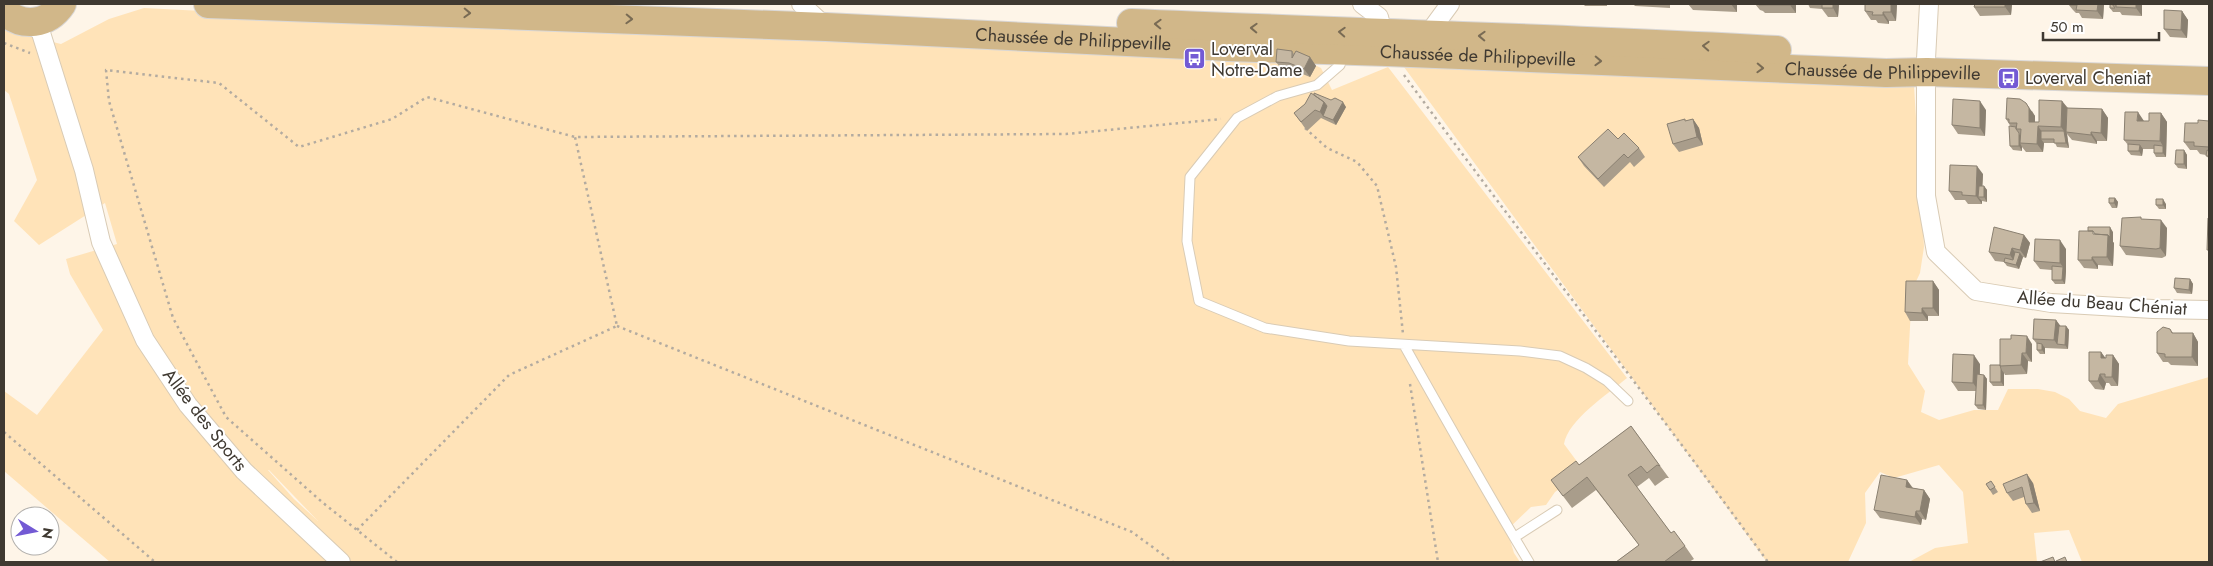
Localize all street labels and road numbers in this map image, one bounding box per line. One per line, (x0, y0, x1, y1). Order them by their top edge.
street label: Chaussée de Philippeville (975, 21, 1172, 57)
street label: Chaussée de Philippeville (1380, 39, 1576, 73)
street label: Chaussée de Philippeville (1784, 56, 1981, 87)
street label: Allée du Beau Chéniat (2016, 284, 2188, 322)
street label: Allée des Sports (157, 363, 253, 477)

